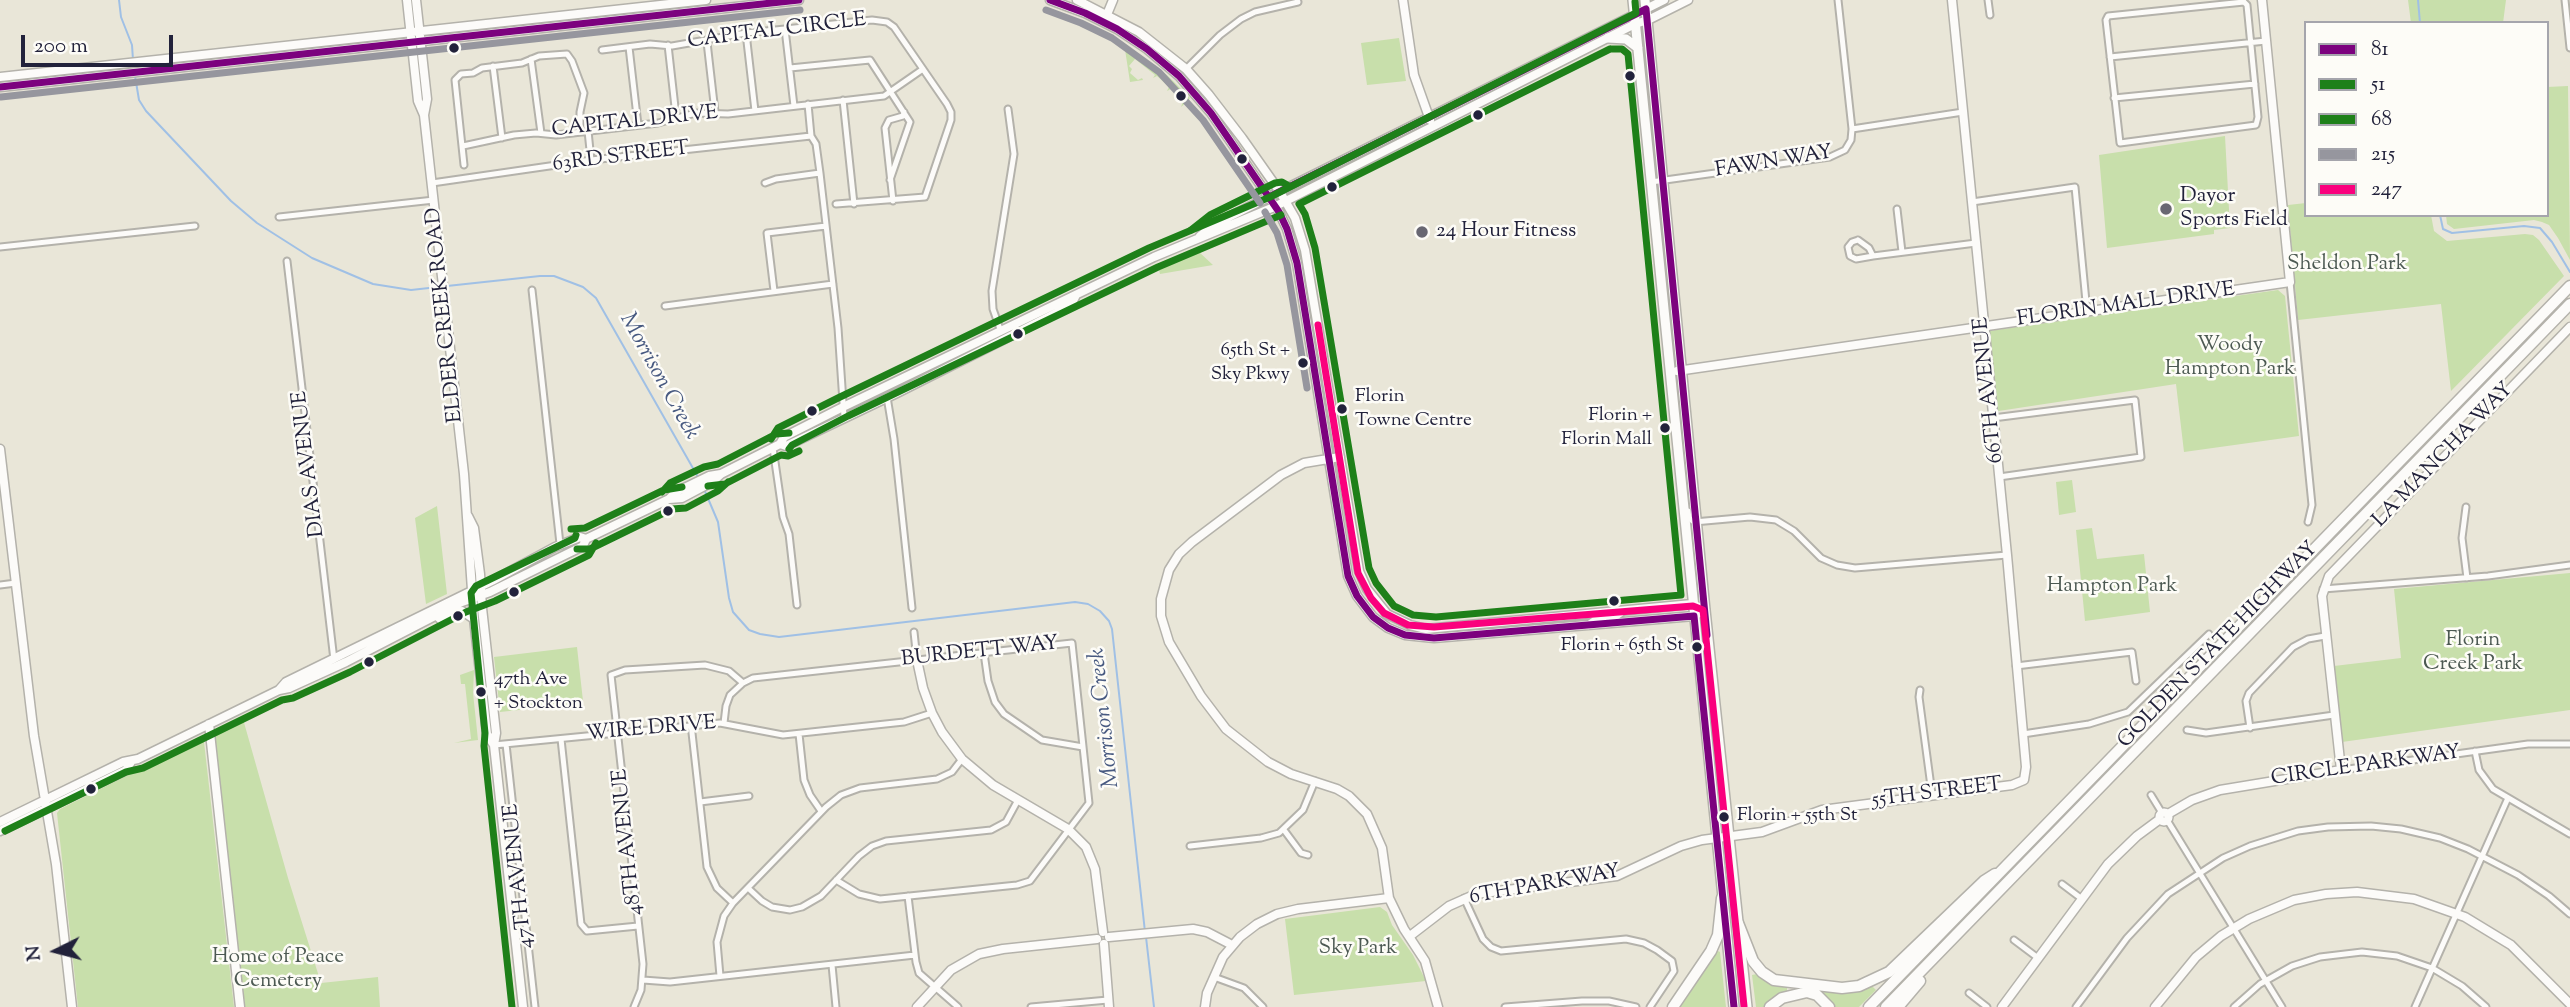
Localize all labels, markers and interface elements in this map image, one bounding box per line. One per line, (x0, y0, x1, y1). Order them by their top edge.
street label: CAPITAL CIRCLE (686, 9, 868, 55)
scale bar (24, 21, 177, 65)
legend (2304, 21, 2549, 217)
text: 200 m (34, 32, 88, 62)
text: 81 (2371, 35, 2389, 65)
unlabelled marker (447, 41, 461, 55)
unlabelled marker (1623, 69, 1637, 83)
text: 51 (2371, 70, 2385, 100)
unlabelled marker (1174, 89, 1188, 103)
street label: CAPITAL DRIVE (551, 102, 719, 144)
text: 68 (2371, 105, 2392, 135)
unlabelled marker (1471, 108, 1485, 122)
street label: 63RD STREET (551, 137, 691, 179)
text: 215 (2371, 140, 2395, 170)
street label: FAWN WAY (1714, 141, 1834, 185)
unlabelled marker (1235, 152, 1249, 166)
text: 247 (2371, 175, 2402, 205)
unlabelled marker (1325, 180, 1339, 194)
place label: Dayor Sports Field (2180, 184, 2288, 234)
marker: Dayor Sports Field (2158, 201, 2174, 217)
street label: ELDER CREEK ROAD (422, 206, 470, 424)
place label: 24 Hour Fitness (1436, 219, 1576, 245)
marker: 24 Hour Fitness (1414, 224, 1430, 240)
park label: Sheldon Park (2287, 252, 2407, 278)
street label: FLORIN MALL DRIVE (2015, 278, 2237, 334)
water label: Morrison Creek (612, 309, 704, 445)
street label: 66TH AVENUE (1970, 316, 2010, 464)
unlabelled marker (1011, 327, 1025, 341)
park label: Woody Hampton Park (2165, 333, 2295, 383)
place label: 65th St + Sky Pkwy (1211, 341, 1290, 385)
marker: 65th St + Sky Pkwy (1296, 356, 1310, 370)
street label: LA MANCHA WAY (2368, 378, 2520, 534)
place label: Florin Towne Centre (1355, 387, 1472, 431)
street label: DIAS AVENUE (289, 389, 331, 539)
marker: Florin Towne Centre (1335, 402, 1349, 416)
unlabelled marker (805, 404, 819, 418)
place label: Florin + Florin Mall (1561, 406, 1652, 450)
marker: Florin + Florin Mall (1658, 421, 1672, 435)
unlabelled marker (661, 504, 675, 518)
street label: GOLDEN STATE HIGHWAY (2114, 537, 2324, 755)
park label: Hampton Park (2047, 574, 2177, 600)
unlabelled marker (507, 585, 521, 599)
unlabelled marker (1607, 594, 1621, 608)
unlabelled marker (451, 609, 465, 623)
park label: Florin Creek Park (2423, 628, 2523, 678)
street label: BURDETT WAY (900, 632, 1060, 674)
place label: Florin + 65th St (1561, 636, 1684, 658)
marker: Florin + 65th St (1690, 640, 1704, 654)
water label: Morrison Creek (1085, 647, 1127, 789)
unlabelled marker (362, 655, 376, 669)
place label: 47th Ave + Stockton (494, 670, 583, 714)
marker: 47th Ave + Stockton (474, 685, 488, 699)
street label: WIRE DRIVE (585, 712, 717, 748)
street label: CIRCLE PARKWAY (2270, 741, 2462, 793)
street label: 48TH AVENUE (609, 767, 649, 917)
street label: 55TH STREET (1870, 774, 2004, 814)
unlabelled marker (84, 782, 98, 796)
street label: 47TH AVENUE (500, 802, 540, 950)
place label: Florin + 55th St (1737, 806, 1858, 828)
marker: Florin + 55th St (1717, 810, 1731, 824)
street label: 6TH PARKWAY (1468, 860, 1622, 912)
north arrow (21, 916, 91, 986)
park label: Sky Park (1319, 936, 1397, 962)
text: N (20, 944, 49, 962)
park label: Home of Peace Cemetery (212, 945, 344, 995)

